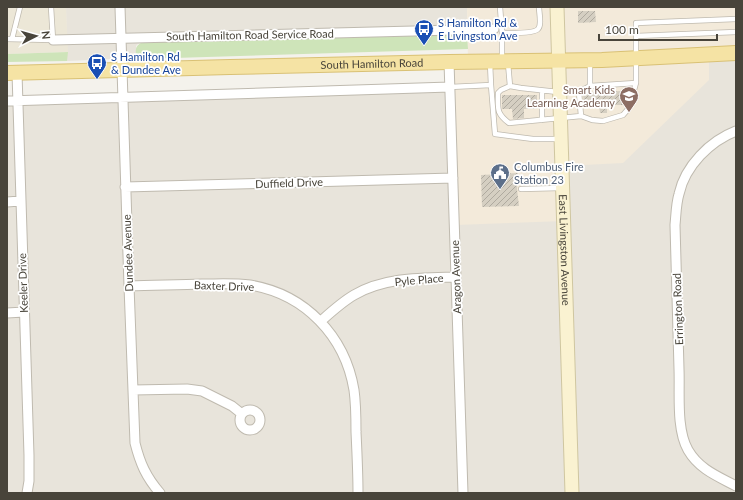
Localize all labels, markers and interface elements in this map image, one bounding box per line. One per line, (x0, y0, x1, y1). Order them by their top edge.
north arrow (16, 16, 56, 56)
place label: S Hamilton Rd & E Livingston Ave (438, 16, 518, 42)
scale bar (599, 16, 717, 42)
bus stop icon: S Hamilton Rd & E Livingston Ave (413, 18, 435, 46)
text: 100 m (605, 22, 639, 37)
street label: South Hamilton Road Service Road (166, 27, 334, 42)
text: N (40, 30, 53, 40)
place label: S Hamilton Rd & Dundee Ave (111, 50, 181, 76)
bus stop icon: S Hamilton Rd & Dundee Ave (86, 52, 108, 80)
street label: South Hamilton Road (320, 56, 423, 71)
place label: Smart Kids Learning Academy (527, 83, 615, 109)
school or university icon: Smart Kids Learning Academy (618, 85, 640, 113)
place label: Columbus Fire Station 23 (514, 160, 584, 186)
public building icon: Columbus Fire Station 23 (489, 162, 511, 190)
street label: Duffield Drive (255, 175, 323, 190)
street label: East Livingston Avenue (557, 194, 573, 306)
street label: Dundee Avenue (120, 214, 135, 292)
street label: Aragon Avenue (448, 240, 463, 314)
street label: Keeler Drive (15, 253, 30, 313)
street label: Pyle Place (394, 271, 444, 288)
street label: Errington Road (670, 273, 685, 345)
street label: Baxter Drive (194, 278, 255, 293)

